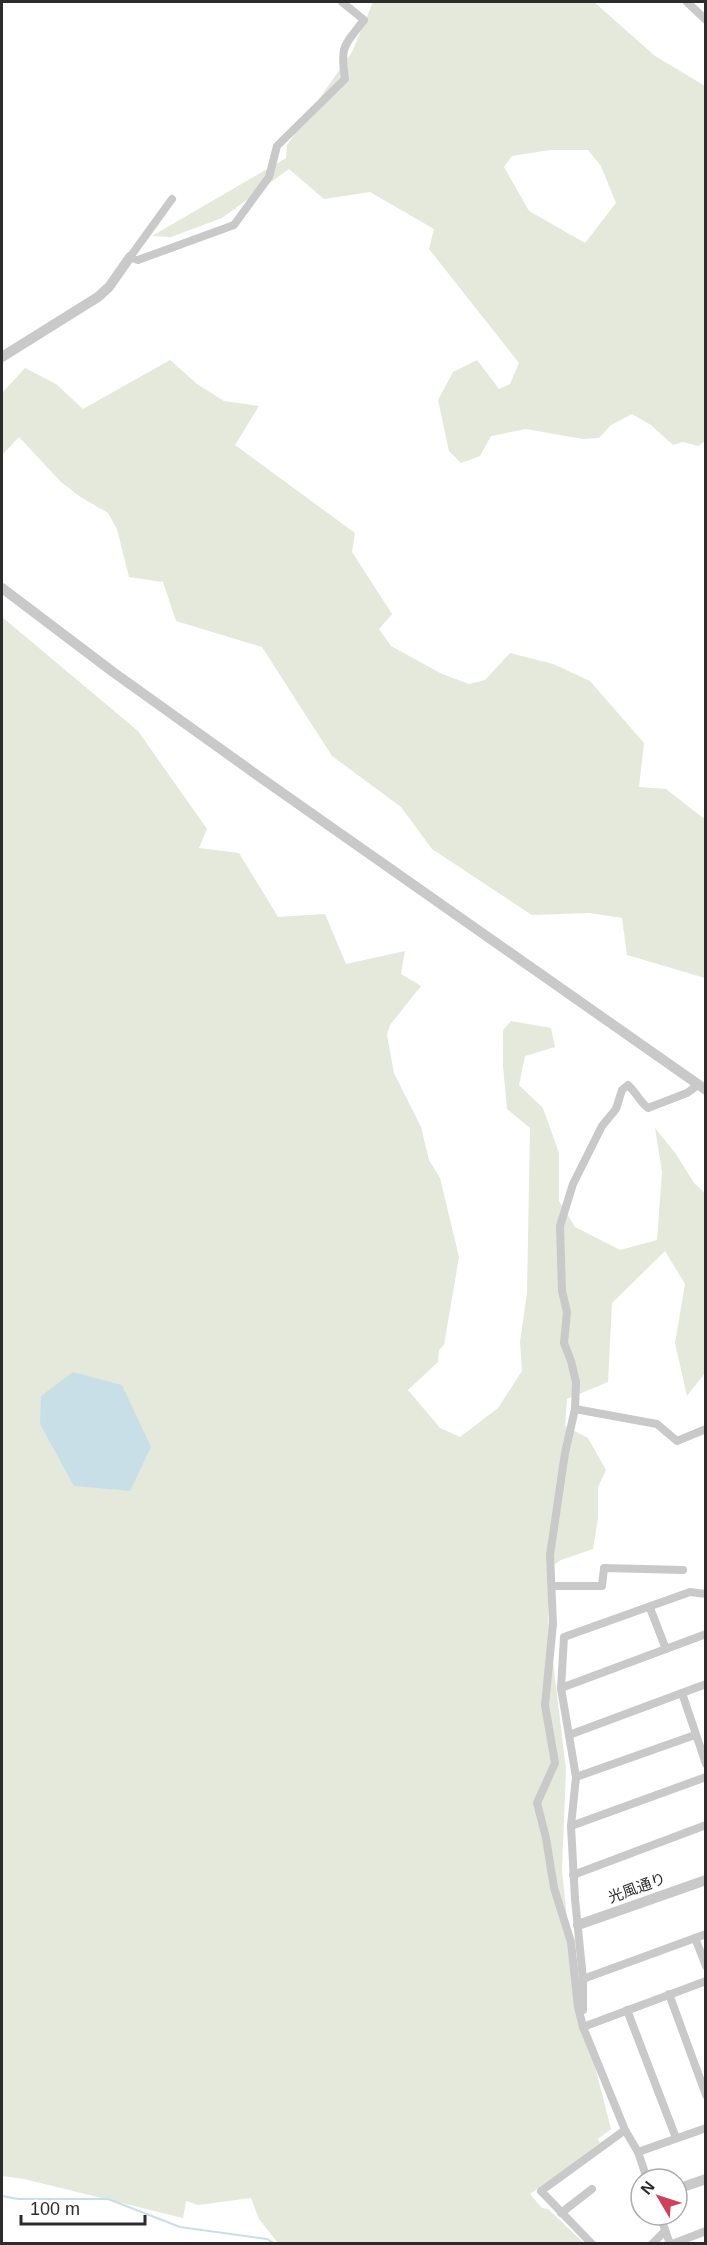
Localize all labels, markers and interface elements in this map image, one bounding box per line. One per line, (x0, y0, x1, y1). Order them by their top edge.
street label: 光風通り (606, 1869, 668, 1906)
north arrow (629, 2167, 689, 2227)
text: N (637, 2178, 658, 2198)
scale bar (21, 2188, 146, 2226)
text: 100 m (30, 2199, 80, 2219)

